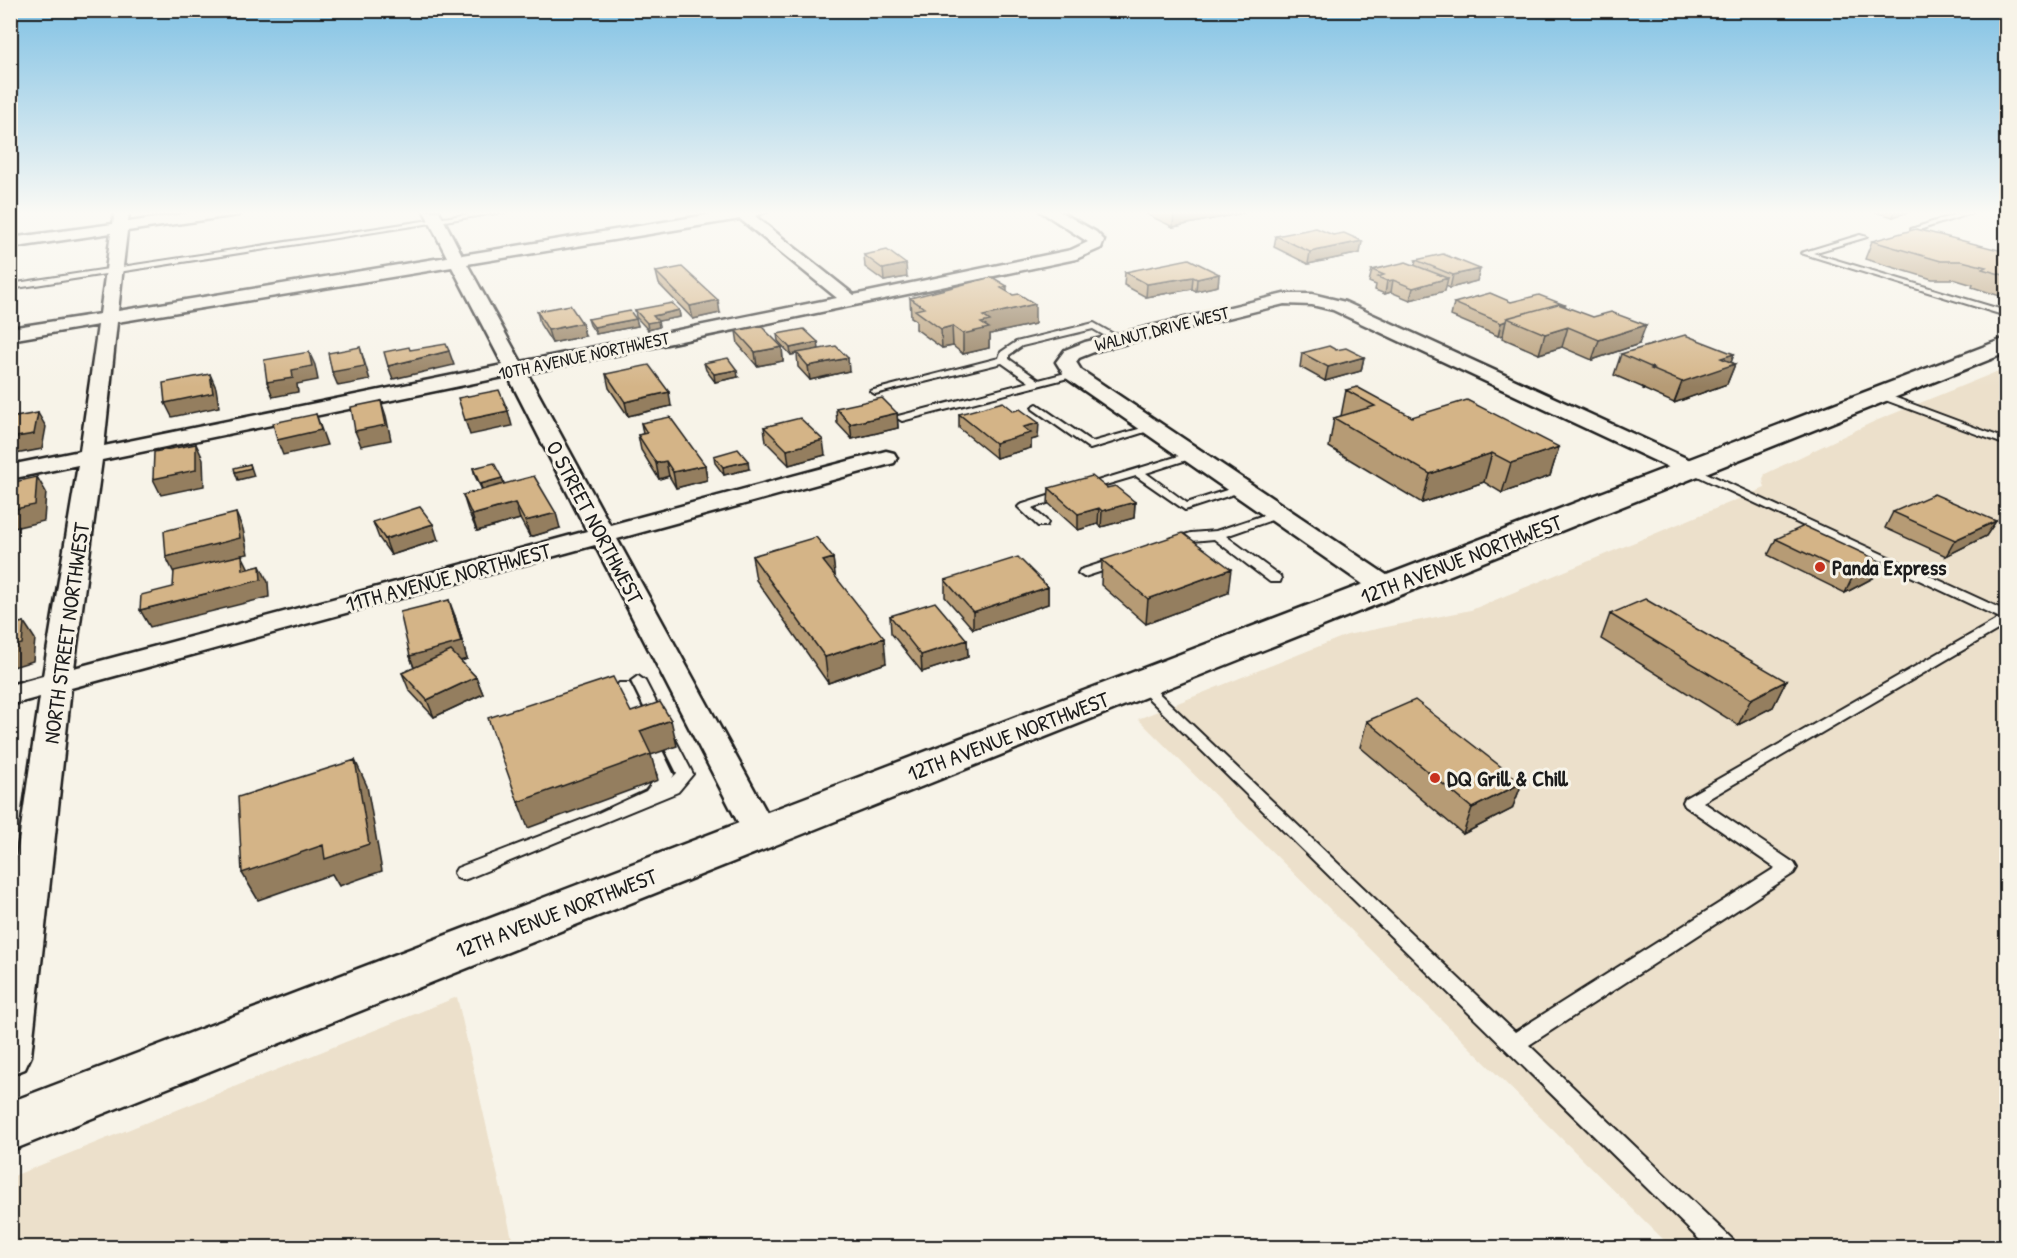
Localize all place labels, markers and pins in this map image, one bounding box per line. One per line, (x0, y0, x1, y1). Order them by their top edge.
place label: Panda Express (1832, 552, 1947, 583)
marker: Panda Express (1813, 560, 1827, 574)
place label: DQ Grill & Chill (1447, 763, 1568, 793)
marker: DQ Grill & Chill (1428, 771, 1442, 785)

